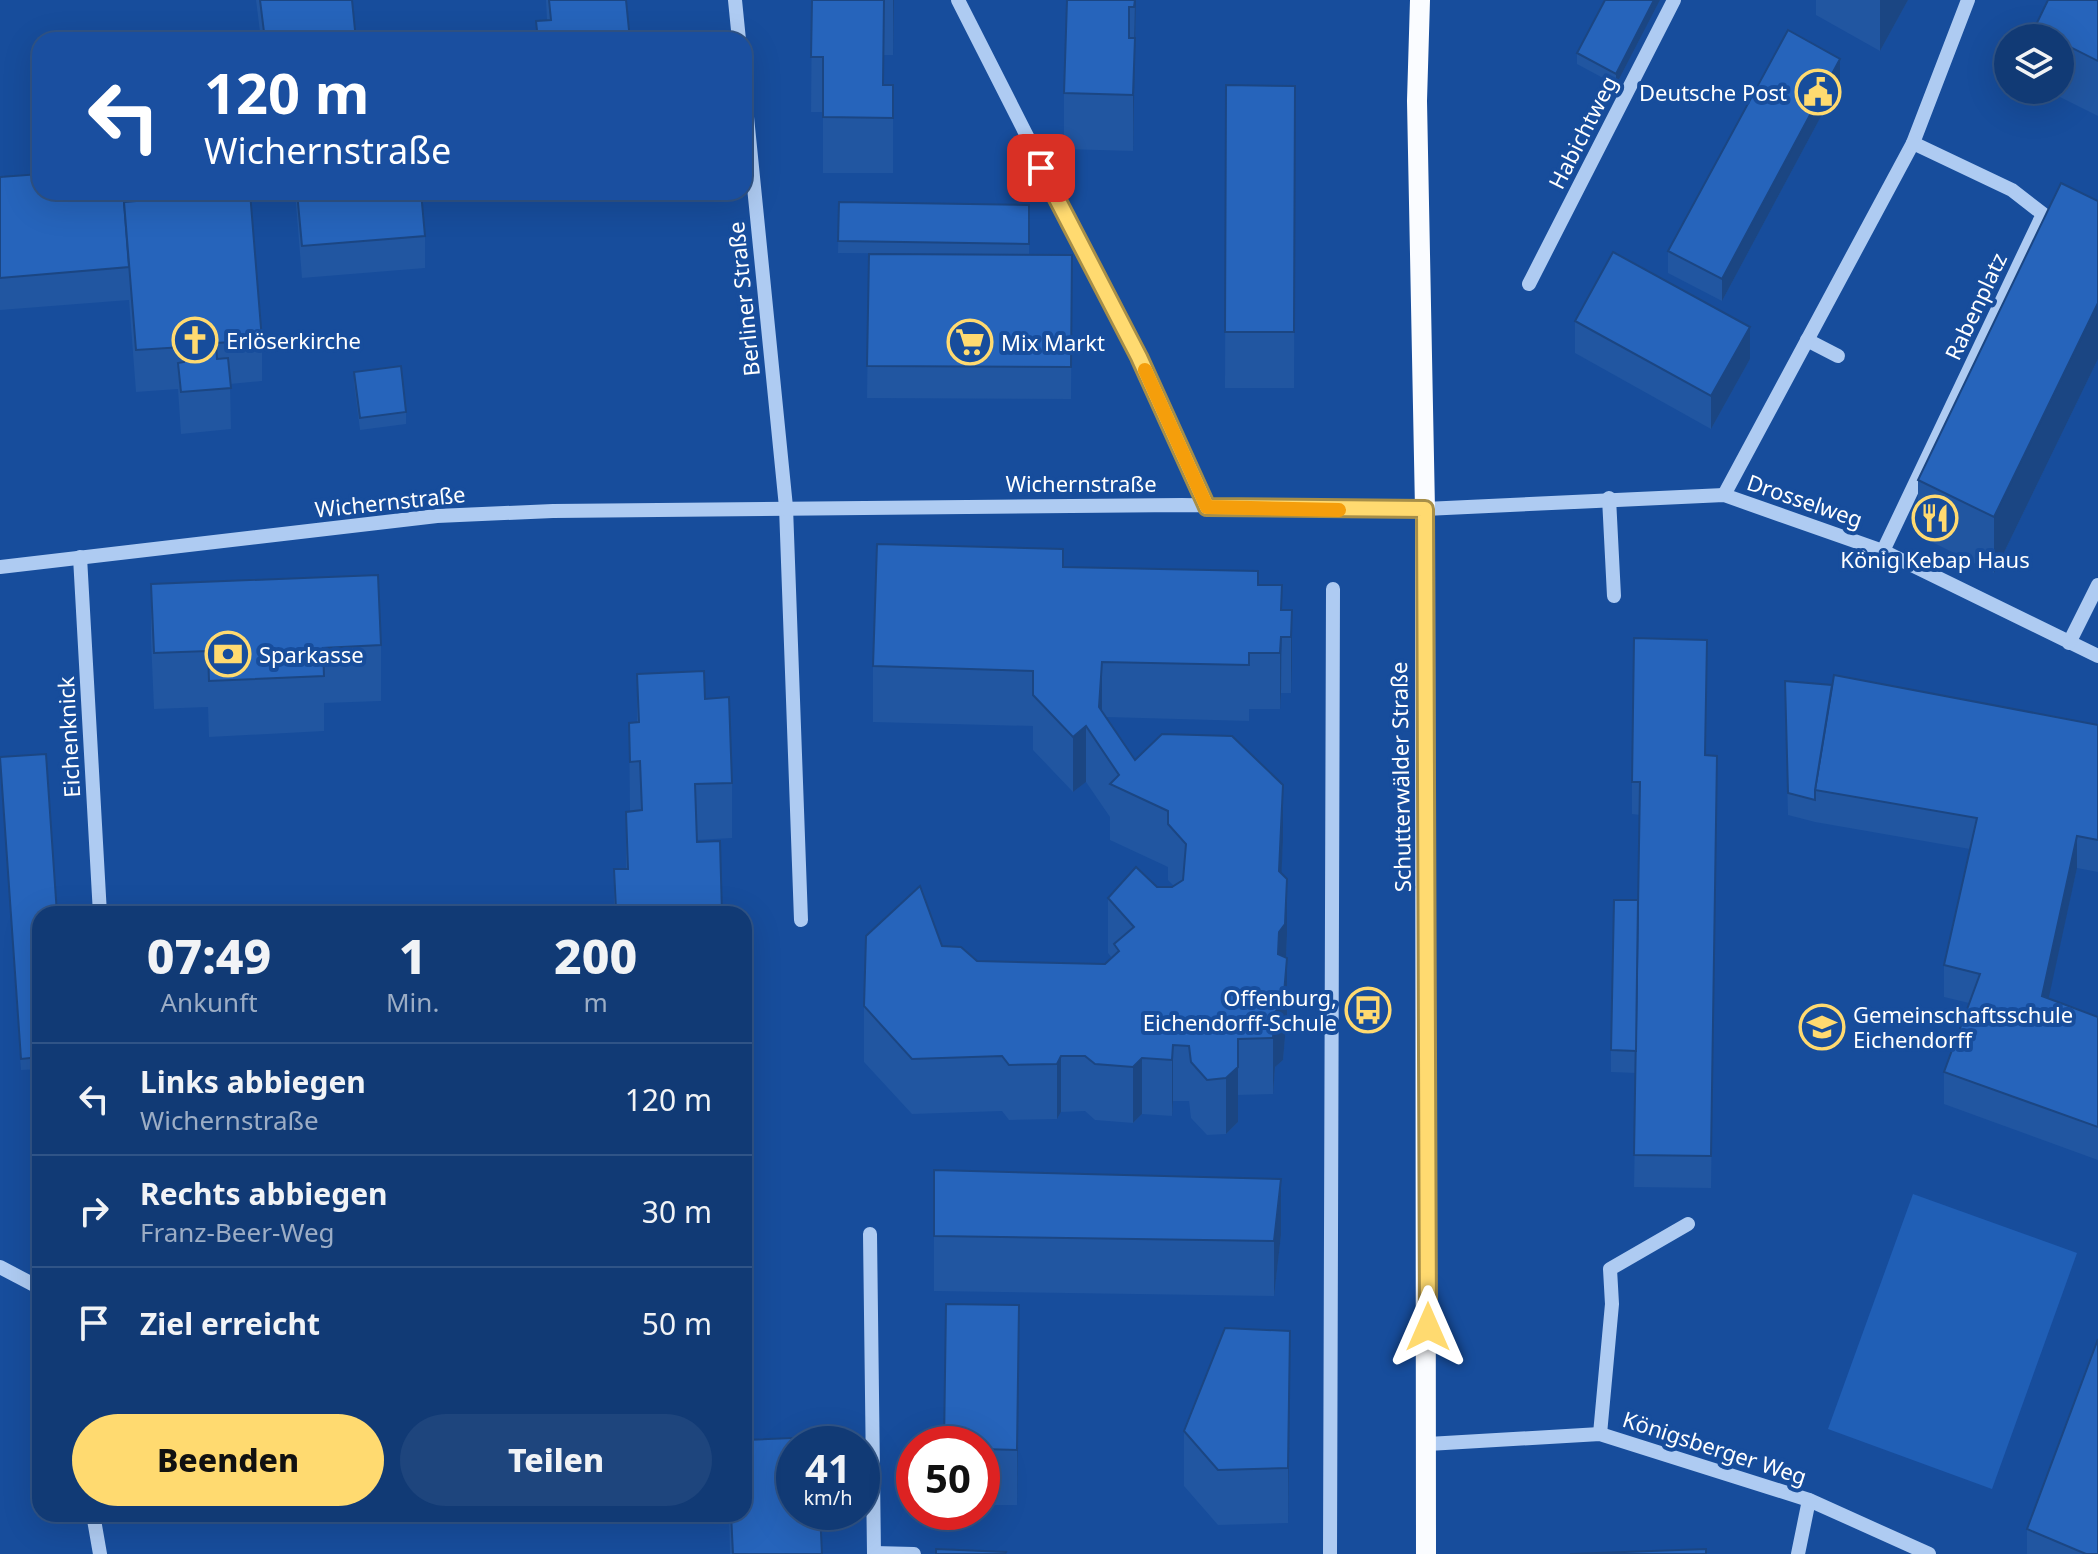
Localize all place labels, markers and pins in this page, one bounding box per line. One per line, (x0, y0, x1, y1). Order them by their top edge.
public building icon: Deutsche Post (1794, 68, 1842, 116)
place label: Deutsche Post (1639, 77, 1787, 107)
pin (1007, 134, 1075, 202)
church icon: Erlöserkirche (171, 316, 219, 364)
supermarket icon: Mix Markt (946, 318, 994, 366)
place label: Erlöserkirche (226, 325, 361, 355)
place label: Mix Markt (1001, 327, 1105, 357)
restaurant icon: König Kebap Haus (1911, 494, 1959, 542)
place label: König Kebap Haus (1840, 544, 2030, 574)
bank icon: Sparkasse (204, 630, 252, 678)
place label: Sparkasse (259, 639, 364, 669)
place label: Offenburg, Eichendorff-Schule (1143, 982, 1337, 1037)
bus stop icon: Offenburg, Eichendorff-Schule (1344, 986, 1392, 1034)
place label: Gemeinschaftsschule Eichendorff (1853, 999, 2073, 1054)
school or university icon: Gemeinschaftsschule Eichendorff (1798, 1003, 1846, 1051)

